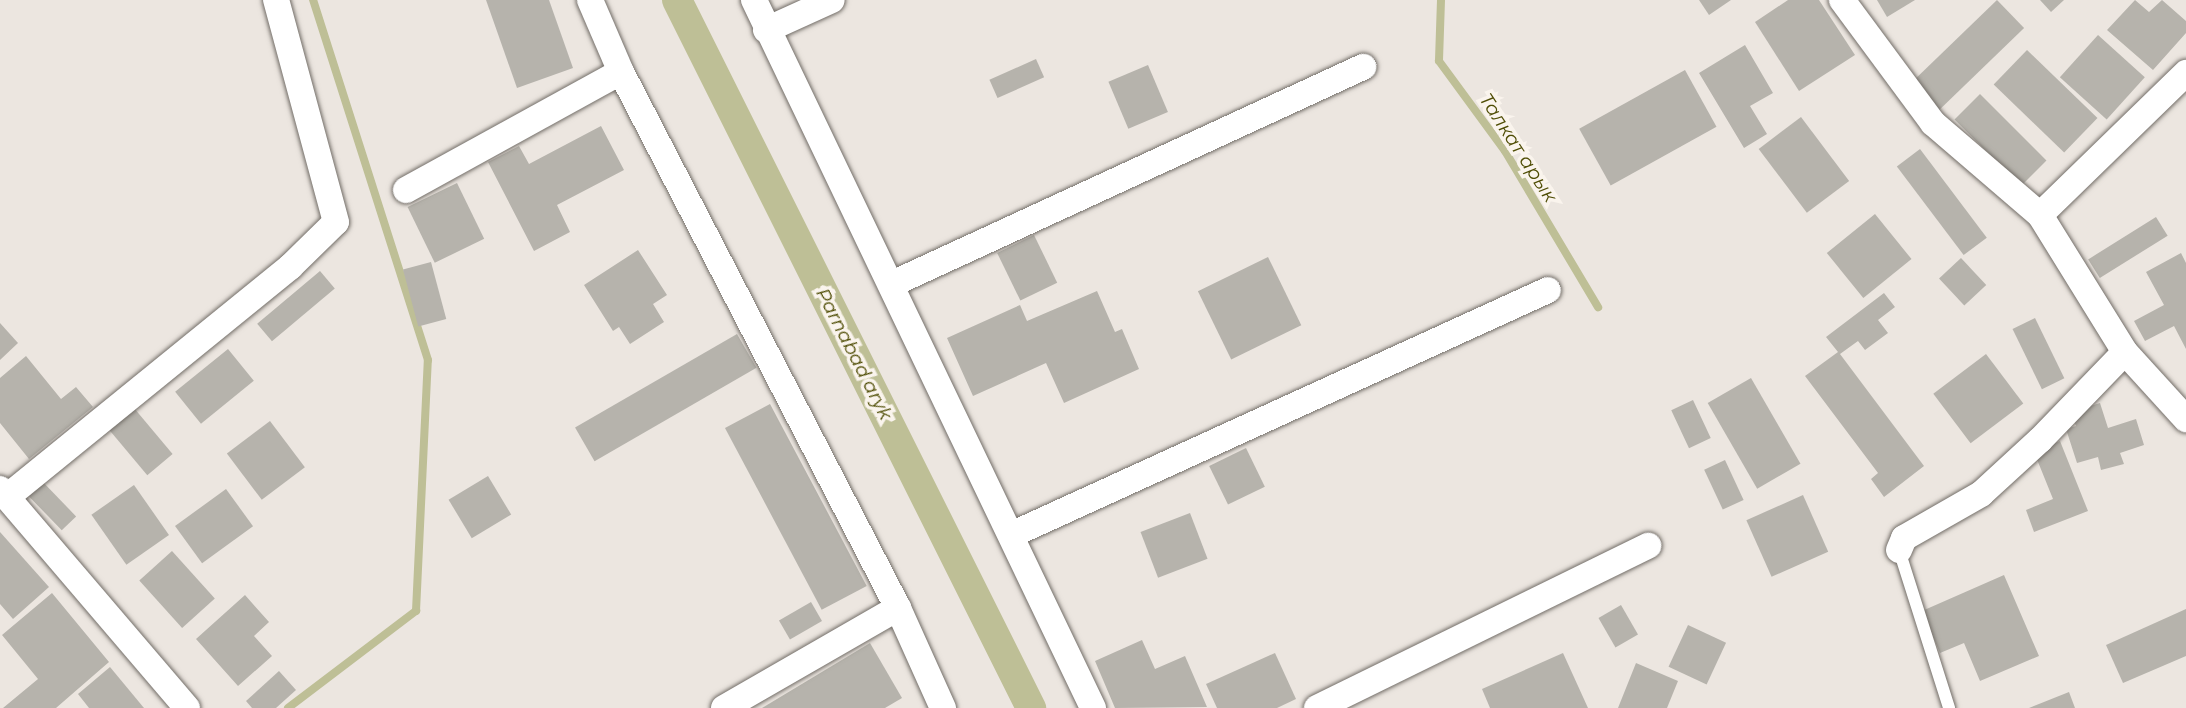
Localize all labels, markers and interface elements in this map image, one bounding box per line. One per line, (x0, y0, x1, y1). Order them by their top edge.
water label: Талкат арык (1474, 89, 1562, 207)
water label: Parnabad aryk (811, 284, 897, 424)

